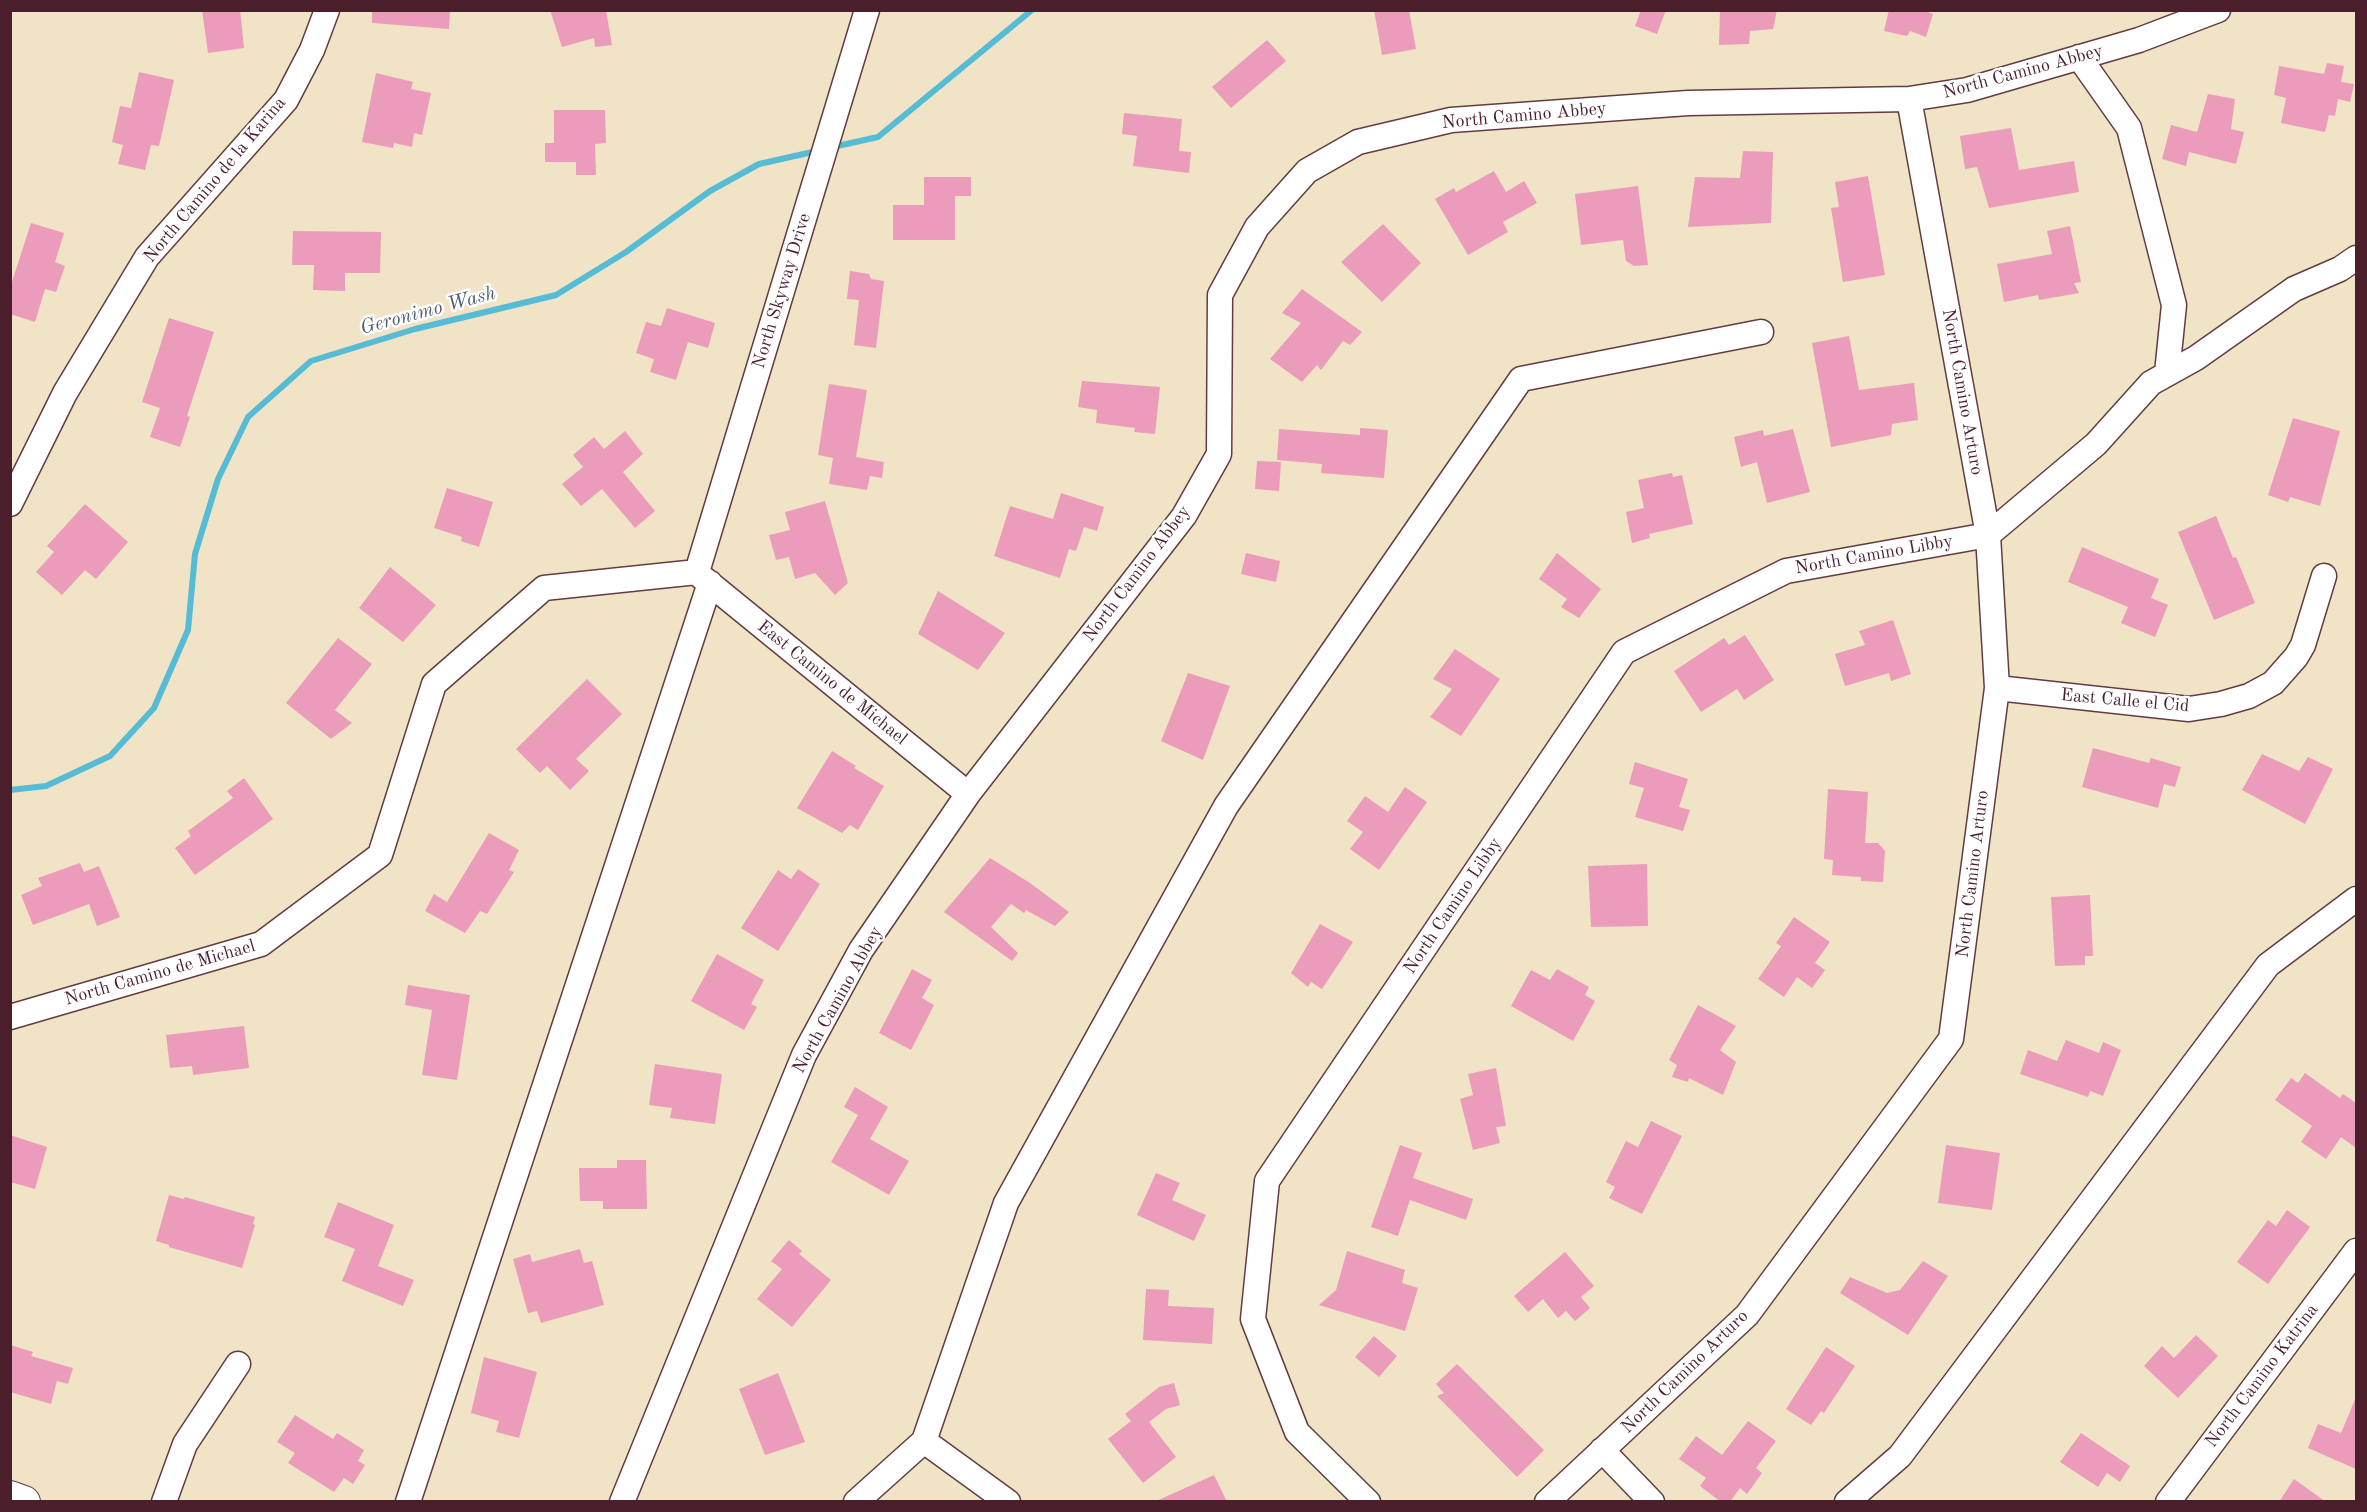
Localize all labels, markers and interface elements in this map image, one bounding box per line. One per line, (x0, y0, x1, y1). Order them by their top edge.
street label: North Camino Abbey (1940, 40, 2106, 104)
street label: North Camino de la Karina (139, 93, 291, 267)
street label: North Camino Abbey (1441, 98, 1607, 134)
street label: North Skyway Drive (748, 211, 816, 371)
water label: Geronimo Wash (358, 281, 498, 341)
street label: North Camino Arturo (1937, 307, 1987, 477)
street label: North Camino Abbey (1079, 502, 1195, 646)
street label: North Camino Libby (1793, 530, 1955, 580)
street label: East Camino de Michael (753, 616, 911, 750)
street label: East Calle el Cid (2060, 685, 2190, 717)
street label: North Camino Arturo (1952, 789, 1994, 959)
street label: North Camino Libby (1399, 834, 1507, 978)
street label: North Camino Abbey (789, 923, 887, 1077)
street label: North Camino de Michael (62, 935, 258, 1011)
street label: North Camino Katrina (2201, 1300, 2323, 1452)
street label: North Camino Arturo (1617, 1306, 1753, 1438)

